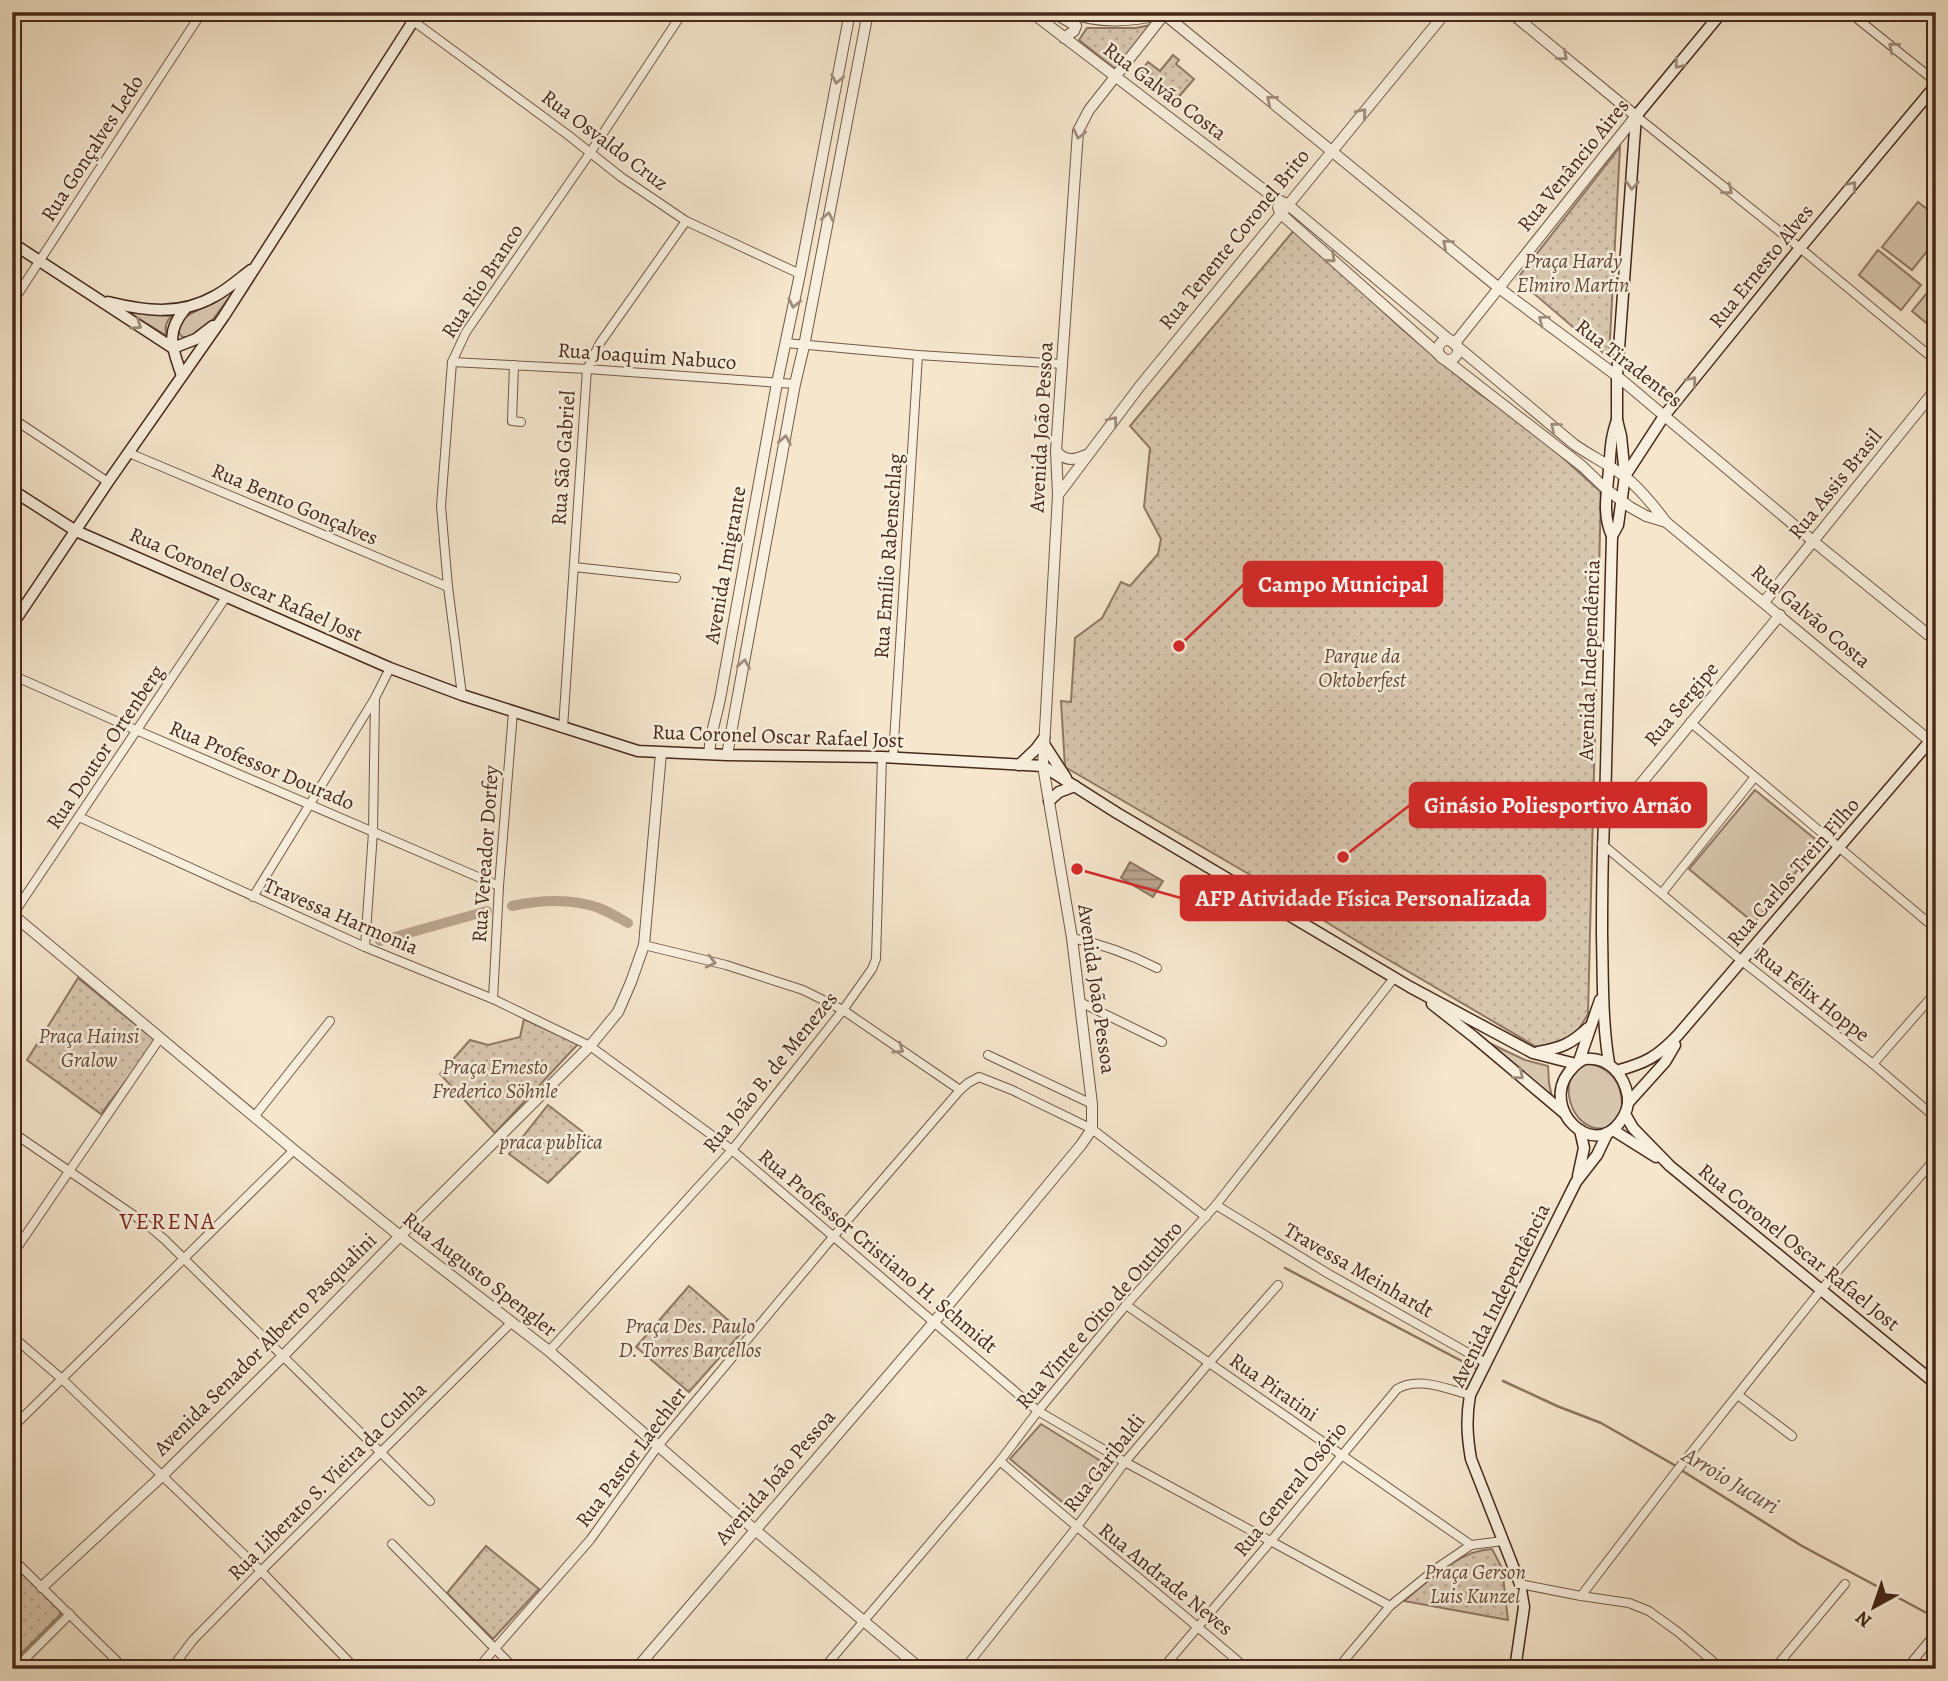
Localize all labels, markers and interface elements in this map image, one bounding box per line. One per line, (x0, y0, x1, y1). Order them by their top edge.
street label: Rua Galvão Costa (1097, 35, 1233, 147)
one-way arrow (1888, 43, 1901, 55)
one-way arrow (1554, 48, 1567, 60)
one-way arrow (1675, 56, 1687, 69)
street label: Rua Gonçalves Ledo (34, 69, 150, 227)
one-way arrow (831, 73, 846, 85)
street label: Rua Osvaldo Cruz (536, 83, 674, 197)
street label: Rua Venâncio Aires (1511, 93, 1635, 237)
one-way arrow (1266, 96, 1279, 108)
one-way arrow (1354, 109, 1366, 122)
one-way arrow (1073, 128, 1087, 140)
street label: Rua Tenente Coronel Brito (1152, 143, 1316, 335)
one-way arrow (1624, 179, 1639, 190)
one-way arrow (1844, 181, 1856, 194)
one-way arrow (1719, 182, 1732, 194)
street label: Rua Ernesto Alves (1702, 198, 1820, 334)
one-way arrow (820, 211, 835, 223)
street label: Rua Rio Branco (435, 218, 529, 344)
one-way arrow (1442, 240, 1455, 252)
park label: Praça Hardy Elmiro Martin (1517, 247, 1629, 299)
one-way arrow (1323, 250, 1336, 263)
one-way arrow (788, 297, 803, 309)
street label: Rua Tiradentes (1570, 312, 1688, 414)
one-way arrow (129, 316, 142, 329)
one-way arrow (1538, 316, 1551, 329)
street label: Rua Joaquim Nabuco (557, 336, 737, 376)
street label: Avenida João Pessoa (1022, 341, 1059, 514)
one-way arrow (1684, 376, 1697, 389)
street label: Rua São Gabriel (544, 390, 582, 526)
one-way arrow (1104, 416, 1117, 428)
one-way arrow (1550, 423, 1563, 435)
street label: Rua Assis Brasil (1782, 423, 1888, 545)
one-way arrow (776, 434, 791, 446)
street label: Rua Emílio Rabenschlag (867, 452, 909, 660)
street label: Rua Bento Gonçalves (207, 456, 383, 552)
street label: Avenida Imigrante (697, 484, 753, 647)
street label: Rua Coronel Oscar Rafael Jost (125, 520, 367, 648)
street label: Rua Galvão Costa (1745, 558, 1877, 674)
street label: Avenida Independência (1571, 559, 1607, 762)
callout: Campo Municipal (1244, 562, 1442, 606)
text: Campo Municipal (1258, 569, 1428, 600)
park label: Parque da Oktoberfest (1318, 642, 1407, 694)
street label: Rua Sergipe (1637, 656, 1725, 752)
one-way arrow (736, 658, 751, 670)
street label: Rua Doutor Ortenberg (40, 659, 171, 835)
street label: Rua Professor Dourado (165, 713, 359, 817)
street label: Rua Coronel Oscar Rafael Jost (652, 718, 905, 754)
street label: Rua Vereador Dorfey (465, 764, 505, 944)
callout: Ginásio Poliesportivo Arnão (1410, 783, 1706, 827)
text: Ginásio Poliesportivo Arnão (1424, 790, 1692, 821)
street label: Rua Carlos Trein Filho (1720, 791, 1866, 953)
street label: Travessa Harmonia (259, 871, 423, 961)
callout: AFP Atividade Física Personalizada (1181, 876, 1545, 920)
text: AFP Atividade Física Personalizada (1194, 883, 1531, 914)
street label: Avenida João Pessoa (1071, 901, 1123, 1076)
street label: Rua Félix Hoppe (1748, 940, 1876, 1048)
one-way arrow (704, 954, 716, 968)
street label: Rua João B. de Menezes (696, 985, 844, 1159)
park label: Praça Hainsi Gralow (39, 1022, 139, 1074)
one-way arrow (891, 1041, 904, 1053)
park label: Praça Ernesto Frederico Söhnle (432, 1053, 558, 1105)
one-way arrow (1511, 1066, 1523, 1079)
park label: praca publica (498, 1128, 603, 1156)
street label: Rua Professor Cristiano H. Schmidt (752, 1142, 1004, 1360)
street label: Rua Coronel Oscar Rafael Jost (1692, 1157, 1906, 1337)
street label: Avenida Independência (1443, 1198, 1557, 1392)
street label: Rua Augusto Spengler (397, 1205, 563, 1343)
district label: VERENA (118, 1206, 217, 1237)
street label: Rua Vinte e Oito de Outubro (1009, 1215, 1189, 1415)
street label: Travessa Meinhardt (1279, 1216, 1439, 1324)
street label: Avenida Senador Alberto Pasqualini (147, 1226, 383, 1462)
park label: Praça Des. Paulo D. Torres Barcellos (619, 1312, 761, 1364)
street label: Rua Piratini (1224, 1346, 1324, 1428)
street label: Rua Liberato S. Vieira da Cunha (221, 1375, 433, 1587)
street label: Rua Pastor Laechler (569, 1381, 693, 1533)
street label: Avenida João Pessoa (708, 1403, 842, 1551)
street label: Rua Garibaldi (1057, 1408, 1151, 1518)
street label: Rua General Osório (1227, 1416, 1353, 1562)
water label: Arroio Jucuri (1676, 1439, 1785, 1521)
street label: Rua Andrade Neves (1093, 1516, 1239, 1642)
park label: Praça Gerson Luis Kunzel (1424, 1558, 1526, 1610)
north arrow (1840, 1572, 1910, 1642)
text: N (1850, 1605, 1877, 1634)

